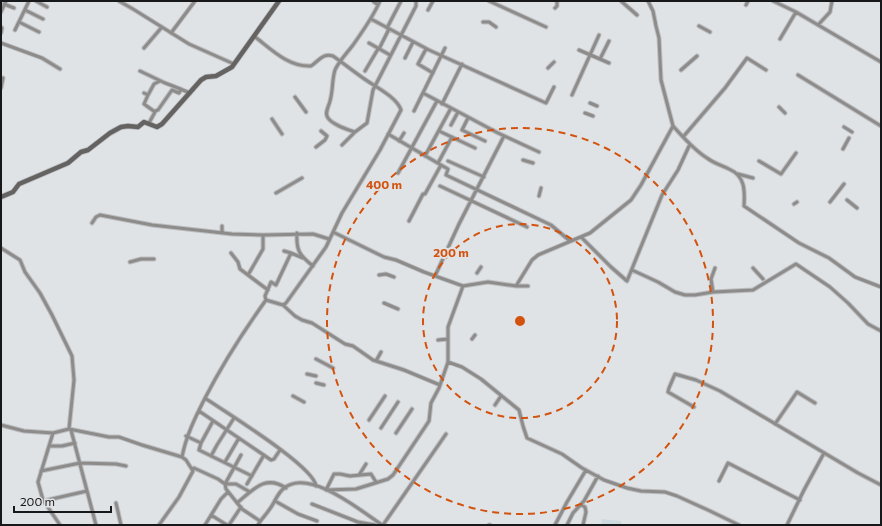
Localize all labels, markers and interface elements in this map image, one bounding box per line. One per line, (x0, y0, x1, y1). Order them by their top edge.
text: 400 m (366, 177, 402, 191)
text: 200 m (433, 245, 469, 259)
centre of rings (513, 314, 527, 328)
scale bar (14, 488, 111, 514)
text: 200 m (20, 494, 55, 508)

